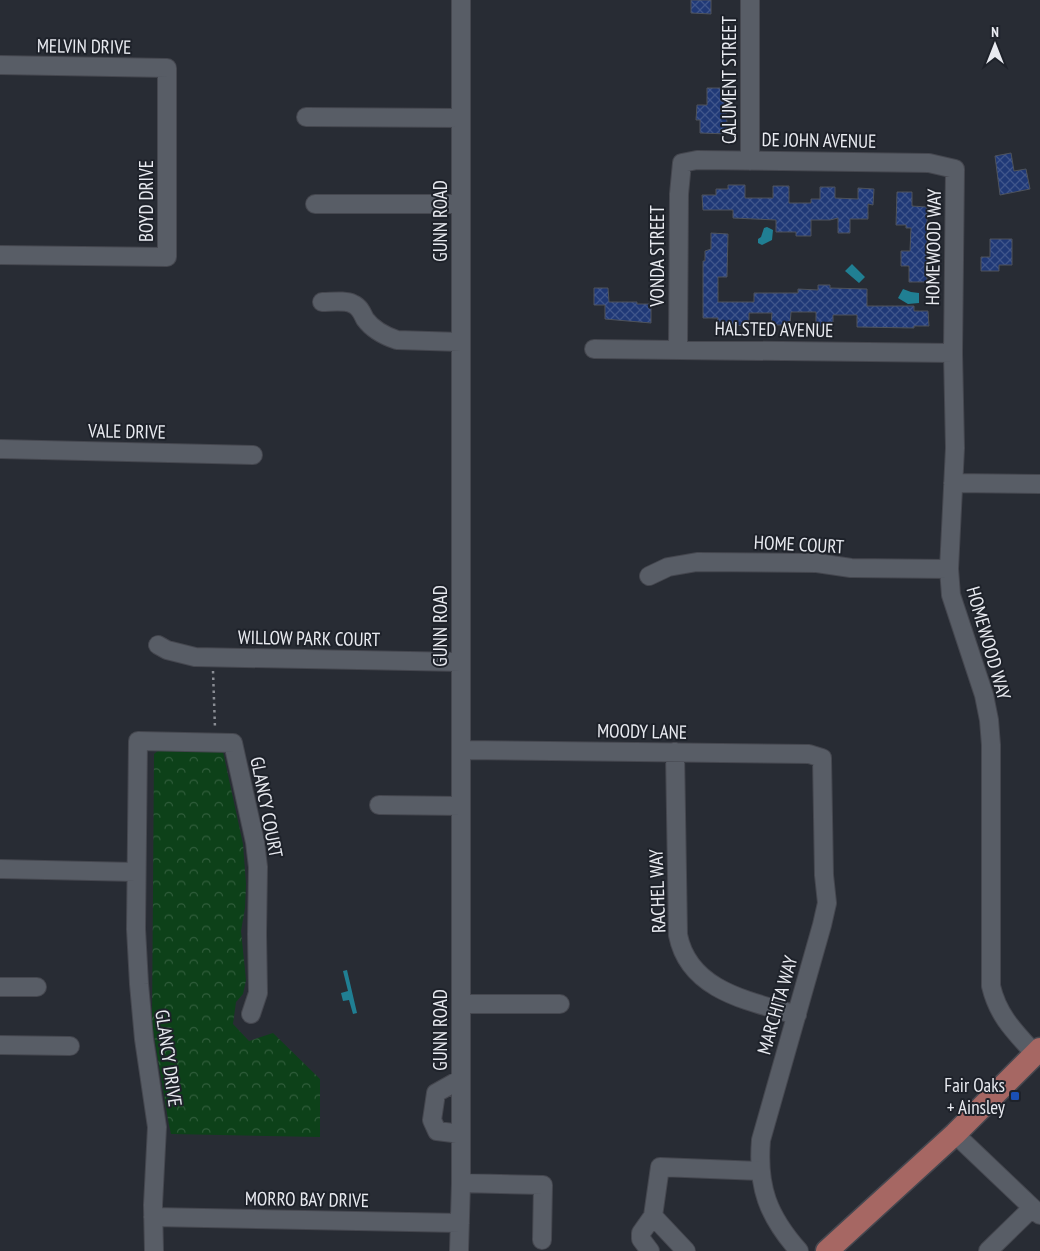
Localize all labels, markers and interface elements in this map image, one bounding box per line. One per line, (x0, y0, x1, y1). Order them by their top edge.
street label: CALUMENT STREET (717, 16, 741, 144)
north arrow (970, 20, 1020, 70)
text: N (991, 23, 999, 41)
street label: MELVIN DRIVE (37, 33, 131, 59)
street label: DE JOHN AVENUE (762, 127, 876, 153)
street label: BOYD DRIVE (134, 160, 158, 242)
street label: GUNN ROAD (428, 180, 452, 262)
street label: HOMEWOOD WAY (920, 188, 946, 306)
street label: VONDA STREET (645, 205, 669, 308)
street label: HALSTED AVENUE (714, 316, 834, 342)
street label: VALE DRIVE (87, 418, 166, 444)
street label: HOME COURT (753, 530, 845, 558)
street label: HOMEWOOD WAY (961, 584, 1017, 703)
street label: GUNN ROAD (428, 585, 452, 667)
street label: WILLOW PARK COURT (238, 625, 381, 651)
street label: MOODY LANE (597, 718, 687, 744)
street label: GLANCY COURT (245, 755, 289, 860)
street label: RACHEL WAY (644, 848, 670, 933)
street label: MARCHITA WAY (751, 953, 803, 1057)
street label: GUNN ROAD (428, 989, 452, 1071)
street label: GLANCY DRIVE (150, 1008, 188, 1108)
place label: Fair Oaks + Ainsley (944, 1073, 1006, 1119)
marker: Fair Oaks + Ainsley (1009, 1090, 1021, 1102)
street label: MORRO BAY DRIVE (245, 1186, 369, 1212)

